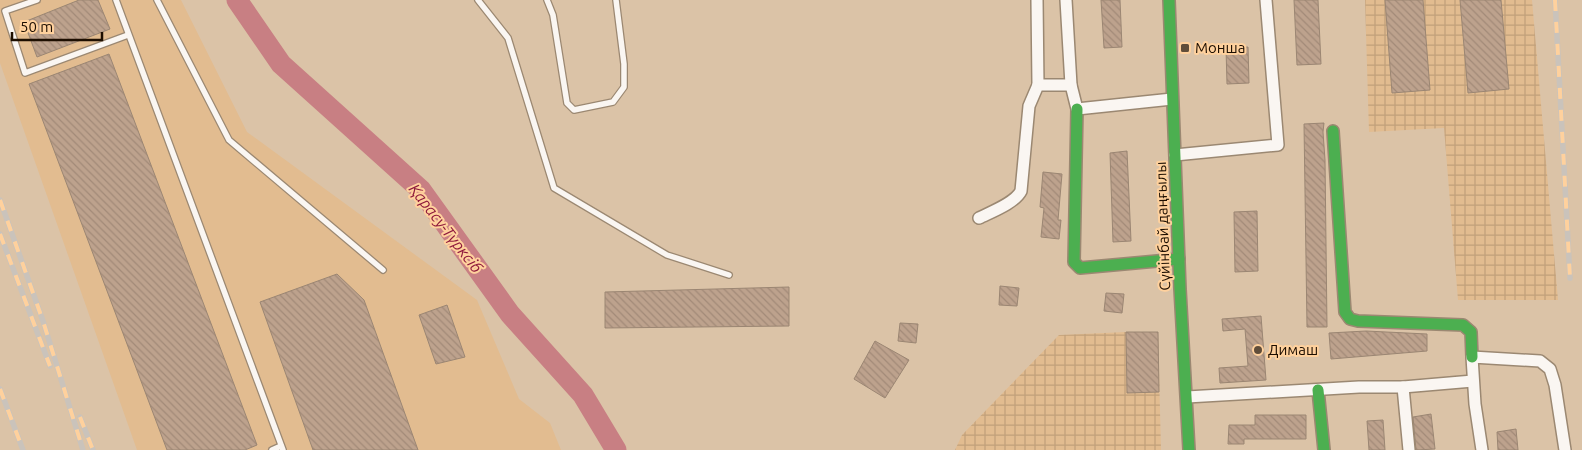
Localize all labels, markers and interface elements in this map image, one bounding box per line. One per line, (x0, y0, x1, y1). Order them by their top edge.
scale bar (12, 10, 102, 42)
text: 50 m (20, 18, 53, 35)
place label: Монша (1195, 39, 1245, 56)
marker: Монша (1179, 42, 1191, 54)
street label: Сүйінбай даңғылы (1152, 161, 1173, 291)
water label: Қарасу-Түрксіб (406, 180, 487, 277)
place label: Димаш (1268, 341, 1318, 358)
marker: Димаш (1252, 344, 1264, 356)

